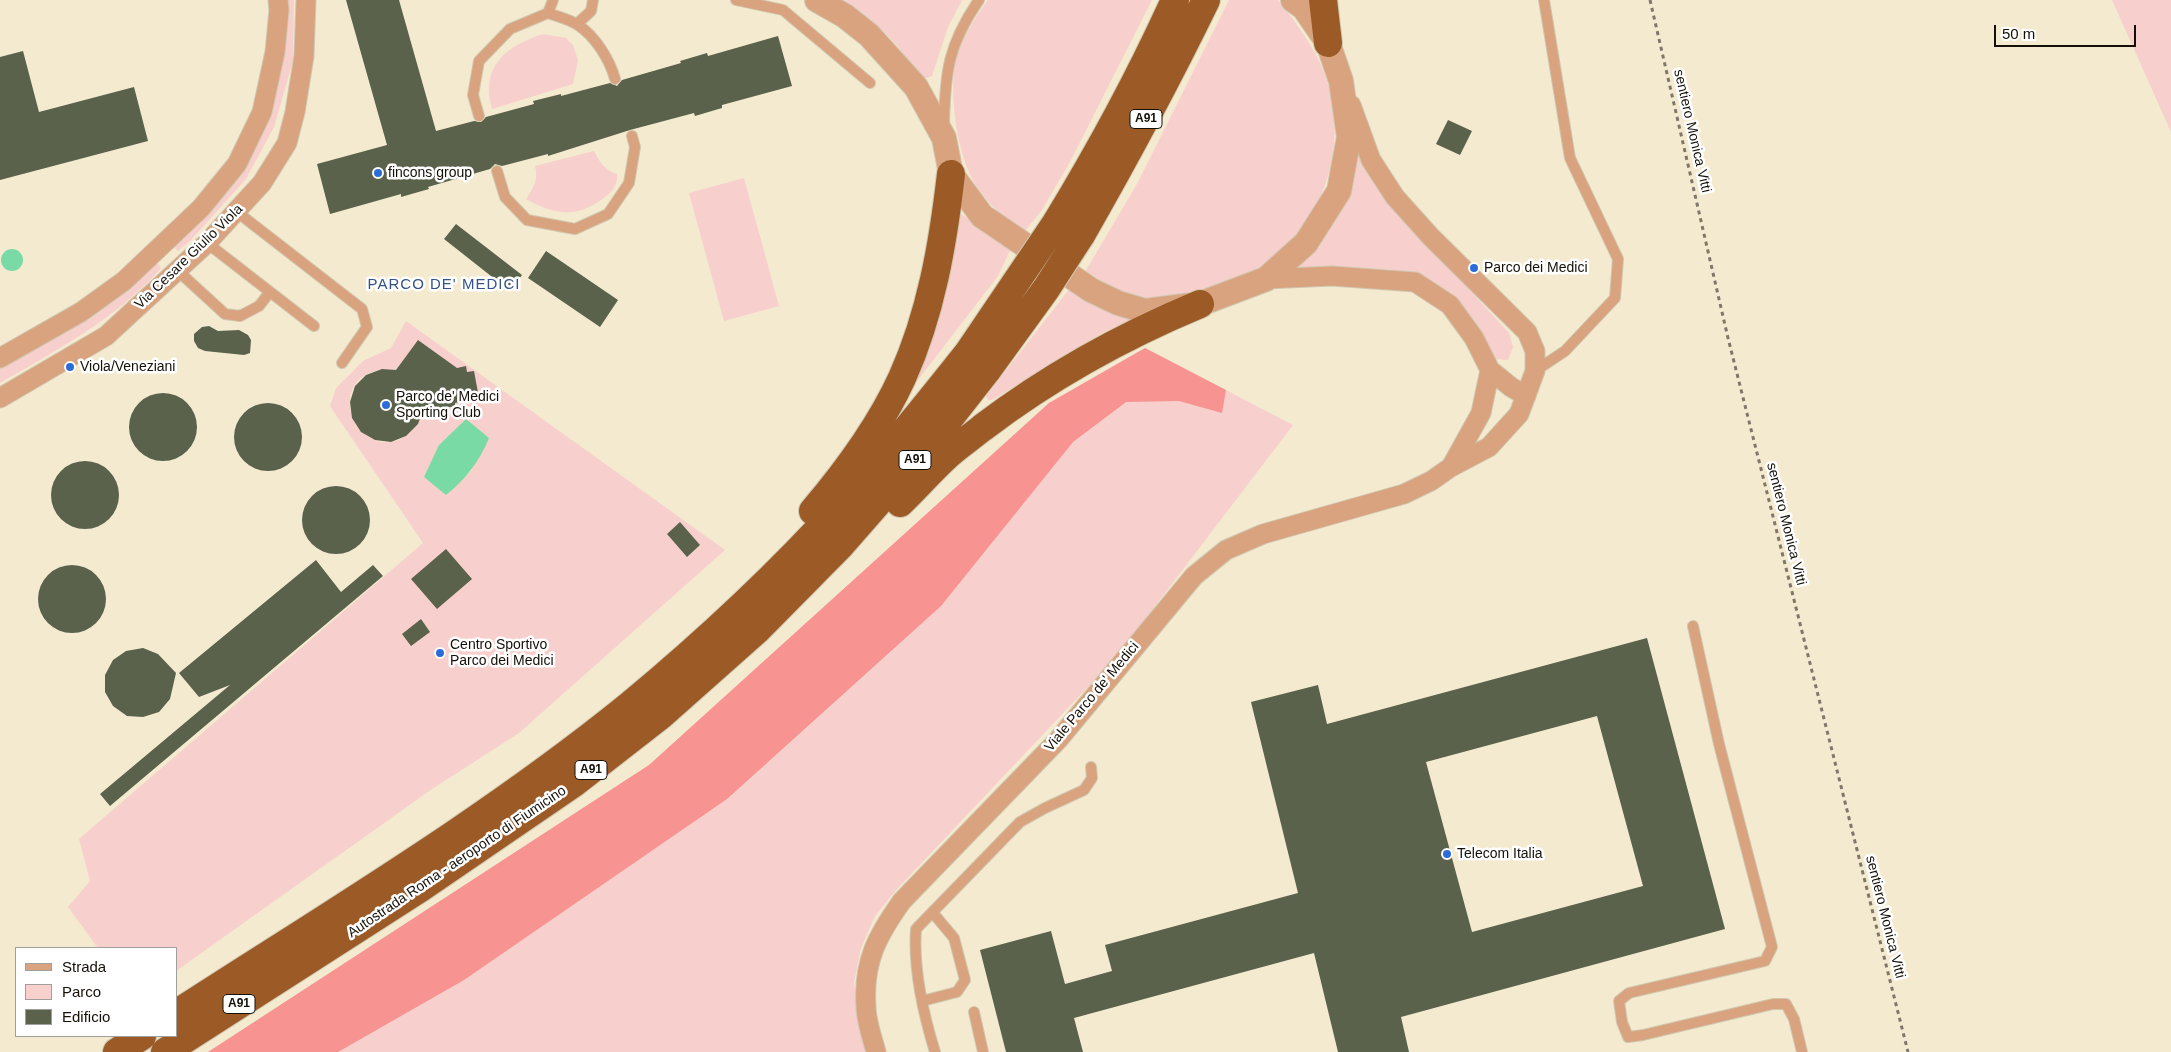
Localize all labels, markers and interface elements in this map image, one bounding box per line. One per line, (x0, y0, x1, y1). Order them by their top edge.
scale bar (1996, 15, 2138, 47)
text: 50 m (2002, 25, 2035, 42)
street label: sentiero Monica Vitti (1670, 68, 1714, 194)
road number: A91 (1130, 110, 1162, 128)
place label: fincons group (388, 165, 472, 181)
marker: fincons group (372, 167, 384, 179)
street label: Via Cesare Giulio Viola (132, 201, 246, 313)
place label: Parco dei Medici (1484, 260, 1587, 276)
marker: Parco dei Medici (1468, 262, 1480, 274)
district label: PARCO DE' MEDICI (366, 276, 522, 294)
place label: Viola/Veneziani (80, 359, 175, 375)
marker: Viola/Veneziani (64, 361, 76, 373)
place label: Parco de' Medici Sporting Club (396, 389, 499, 422)
marker: Parco de' Medici Sporting Club (380, 399, 392, 411)
road number: A91 (899, 450, 931, 470)
street label: sentiero Monica Vitti (1763, 461, 1809, 587)
place label: Centro Sportivo Parco dei Medici (450, 637, 553, 670)
street label: Viale Parco de' Medici (1041, 639, 1143, 755)
marker: Centro Sportivo Parco dei Medici (434, 647, 446, 659)
road number: A91 (575, 760, 607, 780)
street label: Autostrada Roma - aeroporto di Fiumicino (345, 782, 569, 942)
place label: Telecom Italia (1457, 846, 1543, 862)
marker: Telecom Italia (1441, 848, 1453, 860)
street label: sentiero Monica Vitti (1862, 854, 1908, 980)
legend (15, 947, 178, 1037)
text: Strada (62, 958, 106, 975)
text: Parco (62, 983, 101, 1000)
road number: A91 (223, 994, 255, 1014)
text: Edificio (62, 1008, 110, 1025)

